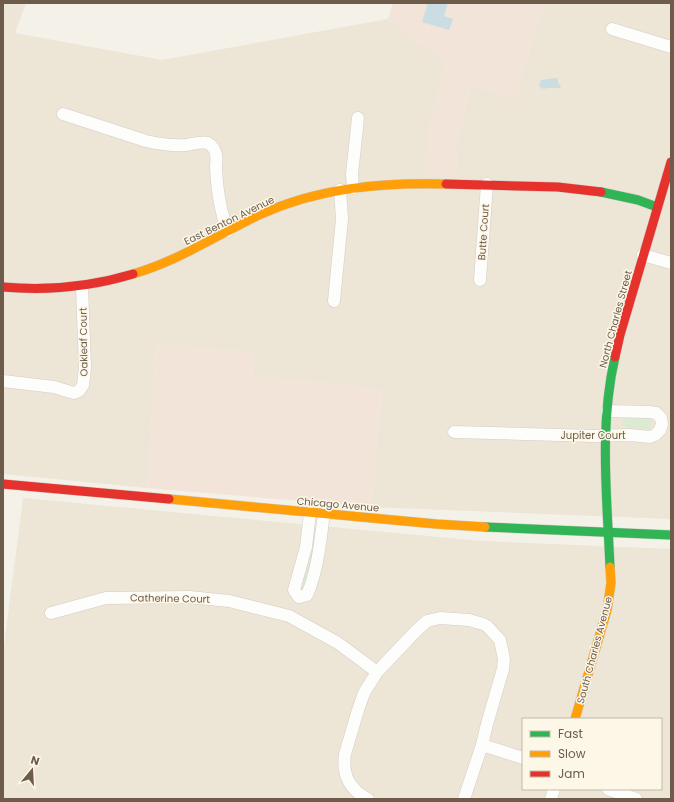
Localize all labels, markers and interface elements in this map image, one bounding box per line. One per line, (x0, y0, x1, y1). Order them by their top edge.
street label: East Benton Avenue (182, 192, 277, 249)
street label: Butte Court (474, 203, 493, 261)
street label: North Charles Street (595, 268, 636, 370)
street label: Oakleaf Court (75, 307, 92, 377)
street label: Jupiter Court (560, 428, 626, 443)
street label: Chicago Avenue (296, 493, 380, 516)
street label: Catherine Court (130, 590, 211, 607)
street label: South Charles Avenue (573, 595, 616, 705)
legend (522, 718, 662, 790)
text: Fast (558, 725, 583, 742)
text: Slow (558, 745, 586, 762)
north arrow (12, 750, 52, 790)
text: N (29, 752, 42, 769)
text: Jam (558, 765, 585, 782)

